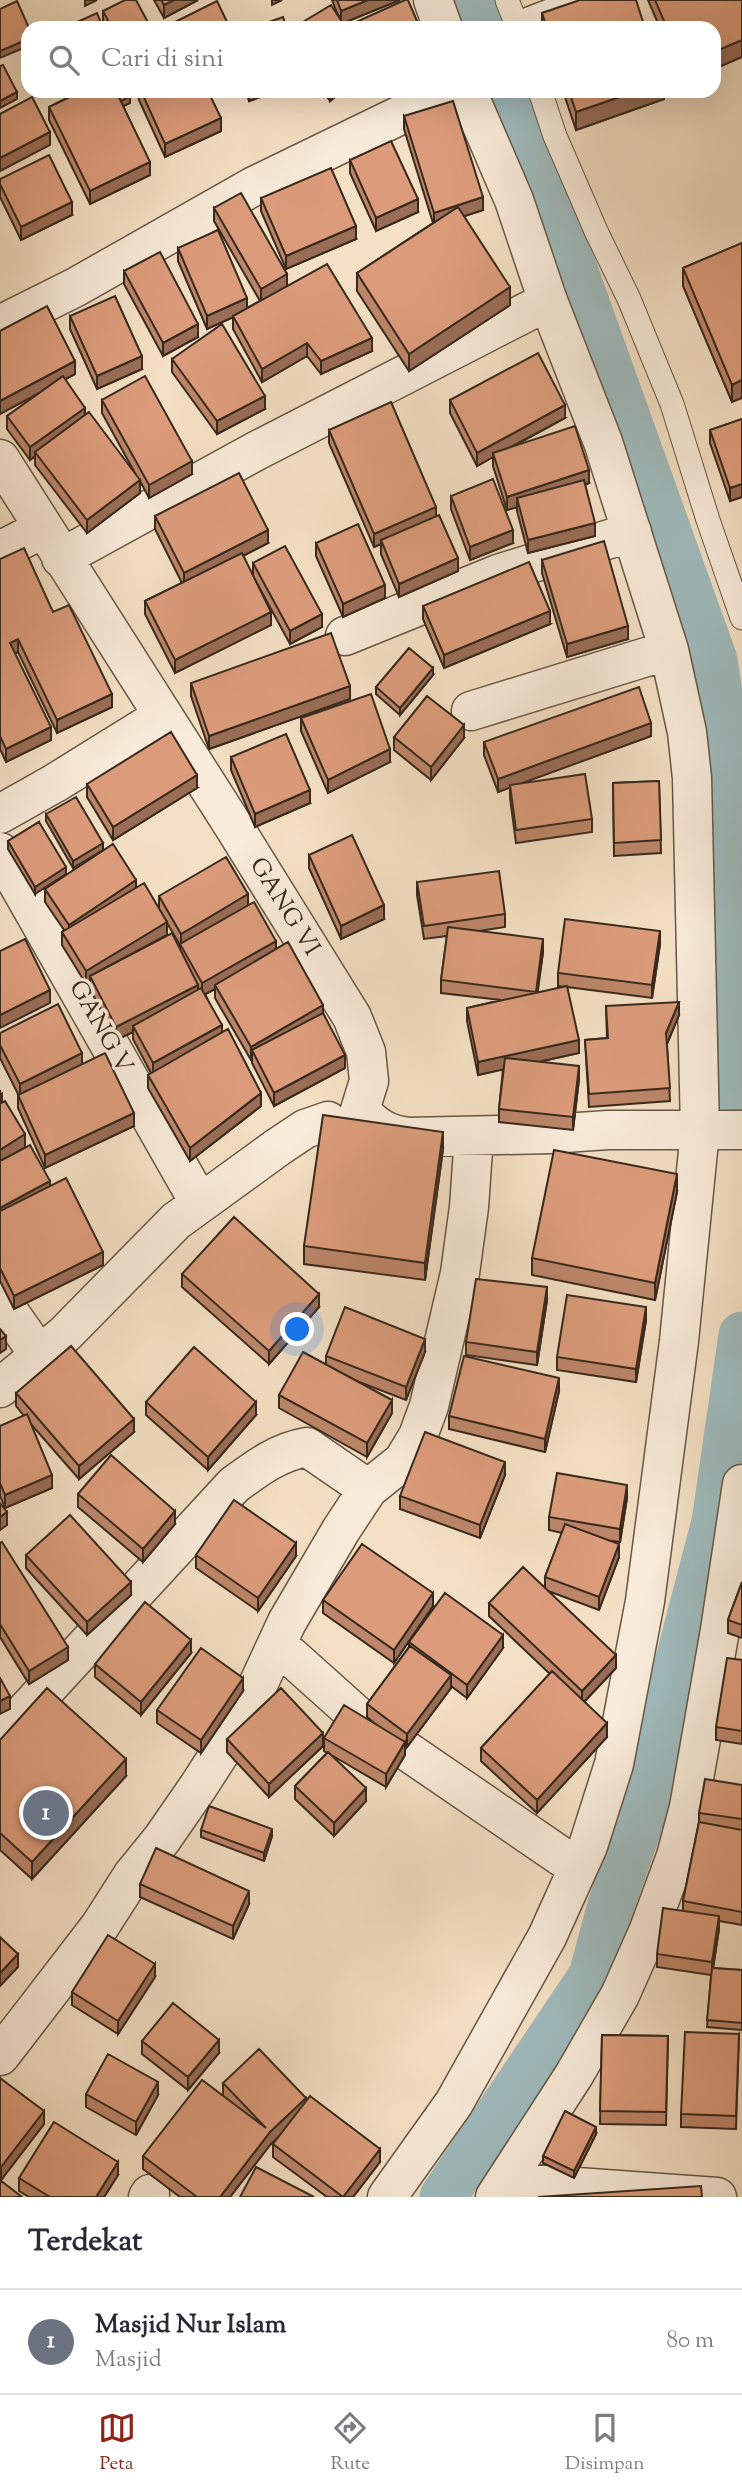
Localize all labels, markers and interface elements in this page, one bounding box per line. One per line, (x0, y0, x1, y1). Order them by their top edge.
search box (21, 21, 721, 98)
icon: search (45, 41, 83, 79)
text: Cari di sini (101, 41, 224, 78)
street label: GANG VI (240, 851, 328, 963)
street label: GANG V (60, 974, 140, 1080)
your location (280, 1312, 314, 1346)
pin: 1 (23, 1787, 69, 1839)
text: Terdekat (28, 2221, 142, 2264)
text: Masjid Nur Islam (95, 2307, 286, 2344)
text: 1 (47, 2325, 55, 2358)
text: 80 m (666, 2325, 714, 2358)
text: Masjid (95, 2344, 162, 2377)
tab: Peta (98, 2409, 136, 2478)
tab: Rute (331, 2409, 370, 2478)
tab: Disimpan (565, 2409, 644, 2478)

